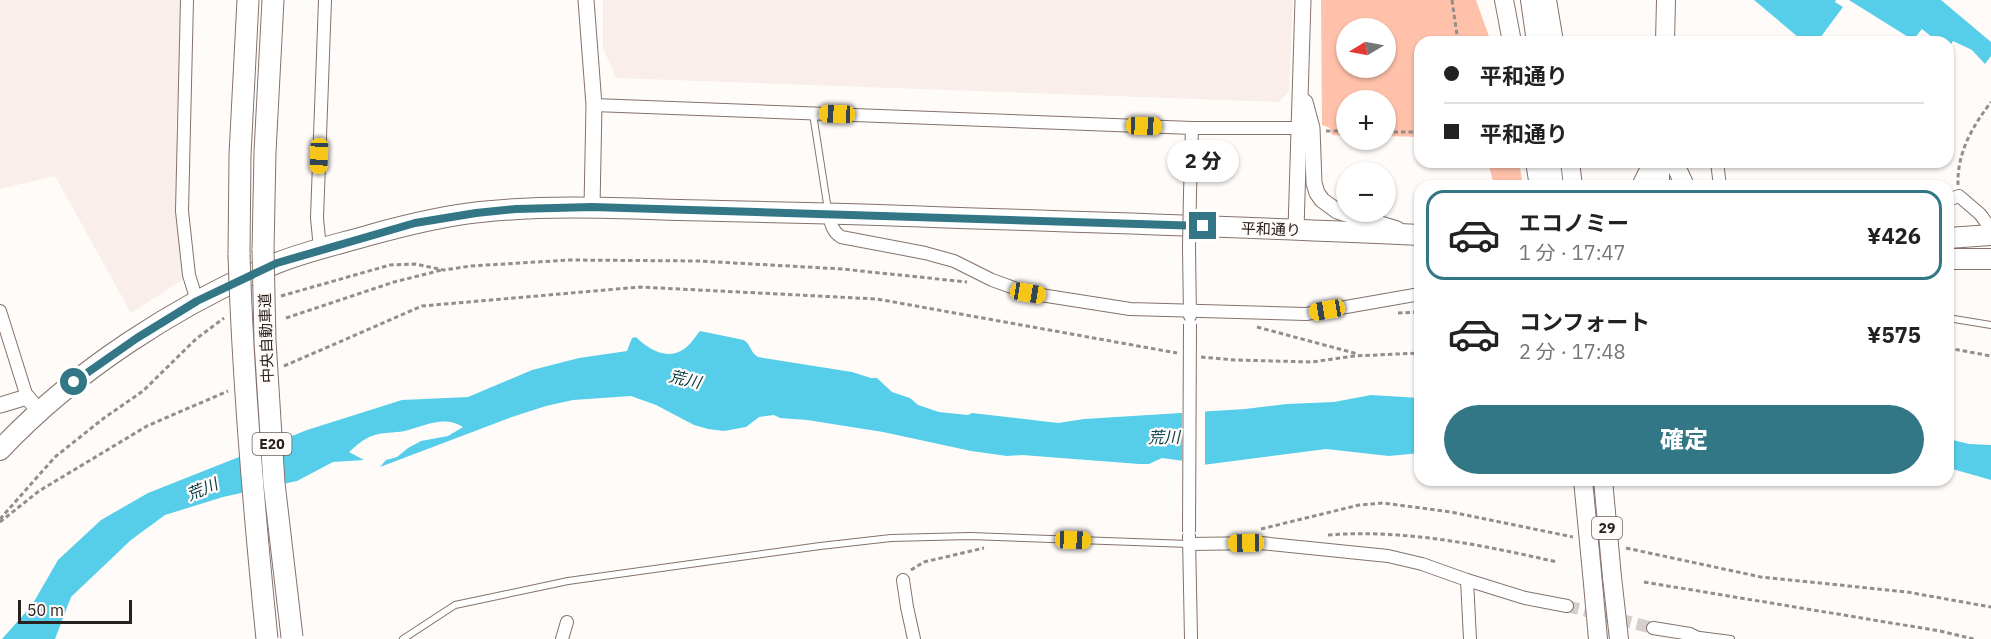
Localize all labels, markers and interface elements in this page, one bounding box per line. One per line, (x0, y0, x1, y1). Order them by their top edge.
north arrow (1336, 18, 1396, 78)
map controls (1336, 18, 1396, 222)
text: 平和通り (1480, 61, 1568, 90)
button: + (1336, 90, 1396, 150)
car (819, 104, 855, 124)
car (1126, 116, 1162, 136)
text: 平和通り (1480, 119, 1568, 148)
car (309, 138, 329, 174)
callout: 2 分 (1167, 139, 1239, 181)
text: 2 分 (1185, 147, 1221, 174)
button: − (1336, 162, 1396, 222)
icon: car (1447, 208, 1501, 262)
text: エコノミー (1519, 208, 1629, 237)
route end (1189, 212, 1216, 239)
street label: 平和通り (1241, 218, 1301, 240)
text: ¥426 (1867, 221, 1921, 250)
text: 1 分 · 17:47 (1519, 239, 1626, 266)
car (1009, 281, 1047, 305)
street label: 中央自動車道 (255, 293, 277, 383)
car (1308, 298, 1346, 322)
icon: car (1447, 307, 1501, 361)
text: コンフォート (1519, 307, 1650, 336)
text: ¥575 (1867, 320, 1921, 349)
text: 2 分 · 17:48 (1519, 338, 1626, 365)
water label: 荒川 (667, 366, 705, 393)
route start (60, 368, 87, 395)
button: 確定 (1444, 405, 1924, 474)
water label: 荒川 (1148, 427, 1182, 447)
road number: E20 (252, 433, 292, 455)
water label: 荒川 (183, 473, 222, 504)
road number: 29 (1592, 517, 1622, 539)
car (1055, 530, 1091, 550)
car (1228, 534, 1264, 552)
scale bar (18, 597, 132, 624)
text: 50 m (27, 600, 64, 620)

